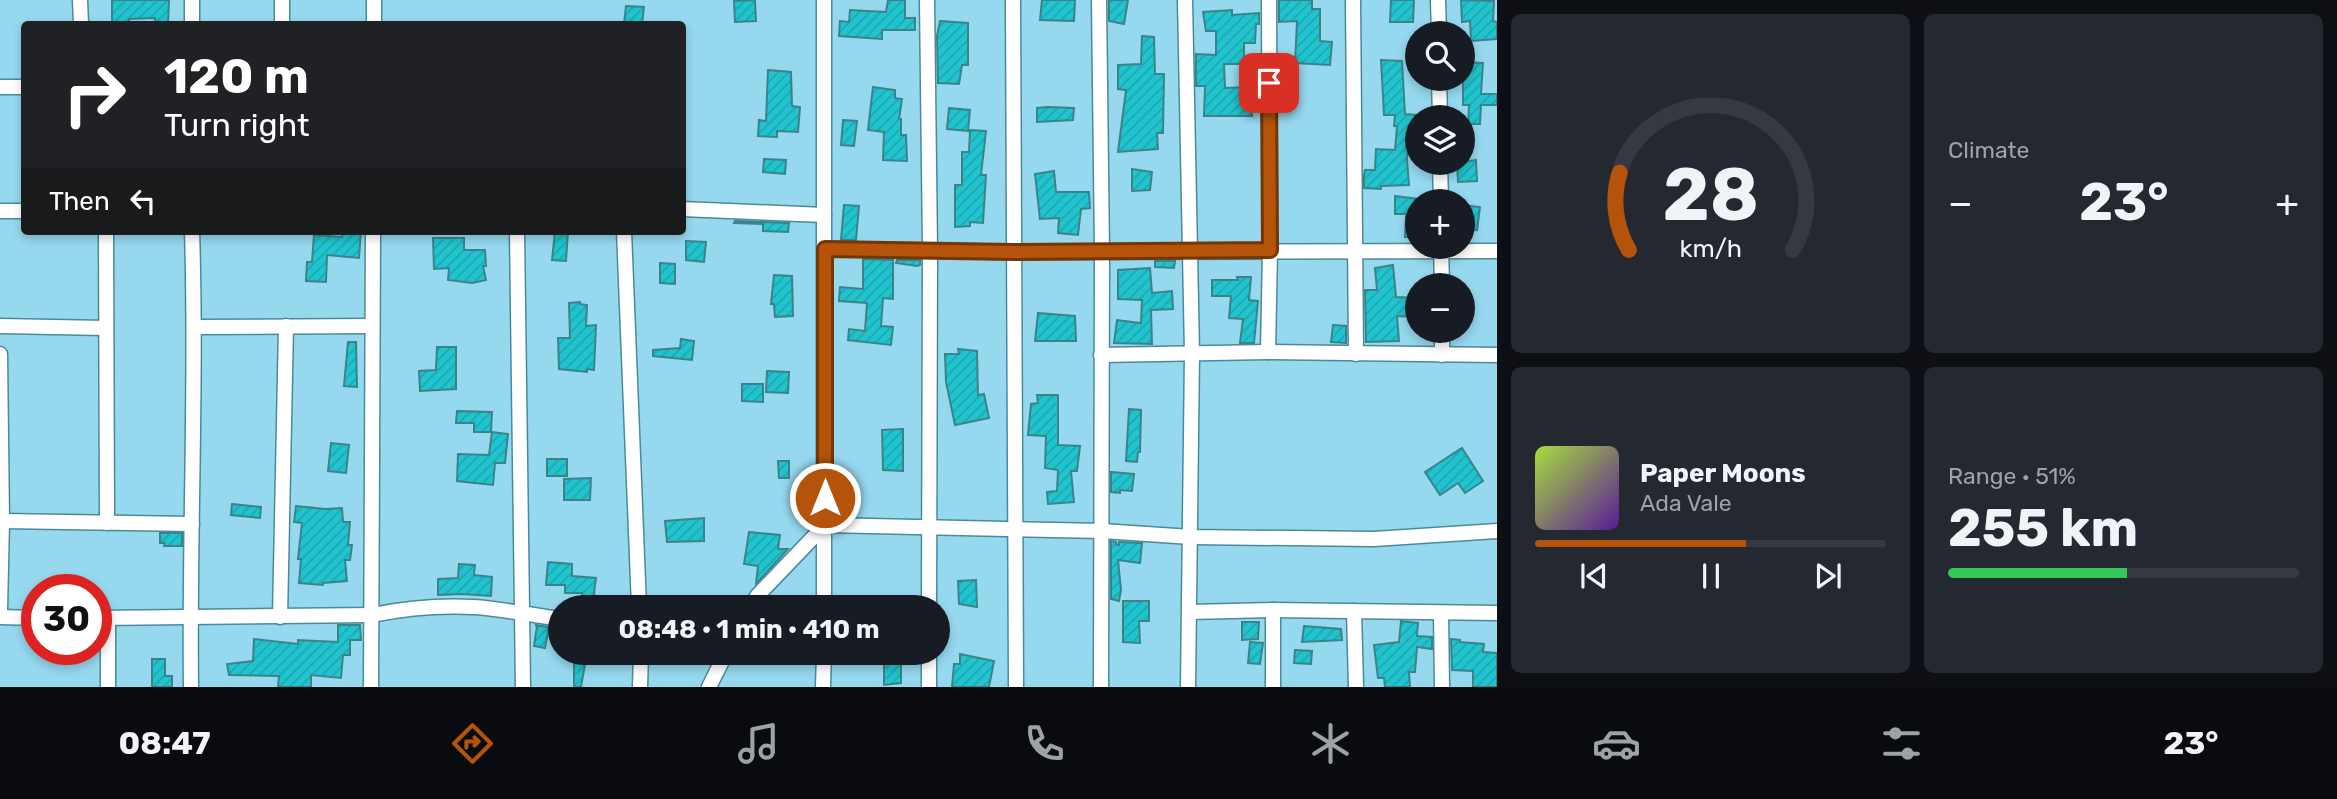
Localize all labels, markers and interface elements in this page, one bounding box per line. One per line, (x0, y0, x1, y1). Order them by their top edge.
map controls (1405, 21, 1475, 343)
button: search (1405, 21, 1475, 91)
text: 120 m (164, 47, 309, 105)
icon: right (49, 49, 140, 140)
pin (1239, 53, 1299, 113)
icon: arrive (1250, 64, 1288, 102)
button: layers (1405, 105, 1475, 175)
text: Turn right (164, 106, 309, 144)
text: Climate (1948, 136, 2029, 164)
text: 28 (1662, 152, 1759, 238)
text: 23° (2079, 171, 2169, 233)
text: − (1948, 180, 1973, 226)
text: + (2275, 180, 2299, 226)
icon: left (124, 182, 162, 220)
text: Then (49, 186, 110, 217)
button: + (1405, 189, 1475, 259)
text: km/h (1679, 233, 1742, 262)
button: − (1405, 273, 1475, 343)
text: Paper Moons (1640, 458, 1806, 489)
position arrow (788, 461, 862, 535)
text: Range · 51% (1948, 462, 2076, 490)
text: Ada Vale (1640, 489, 1732, 517)
text: 255 km (1948, 497, 2138, 559)
icon: previous (1575, 557, 1613, 595)
icon: pause (1692, 557, 1730, 595)
icon: next (1809, 557, 1847, 595)
speed limit sign: 30 (21, 574, 112, 665)
text: 08:48 · 1 min · 410 m (618, 614, 880, 645)
icon: directions (448, 719, 497, 768)
icon: music (734, 719, 783, 768)
icon: phone (1020, 719, 1069, 768)
icon: climate (1306, 719, 1355, 768)
icon: car (1592, 719, 1641, 768)
icon: filters (1877, 719, 1926, 768)
text: 08:47 (118, 724, 211, 762)
text: 23° (2163, 724, 2219, 762)

